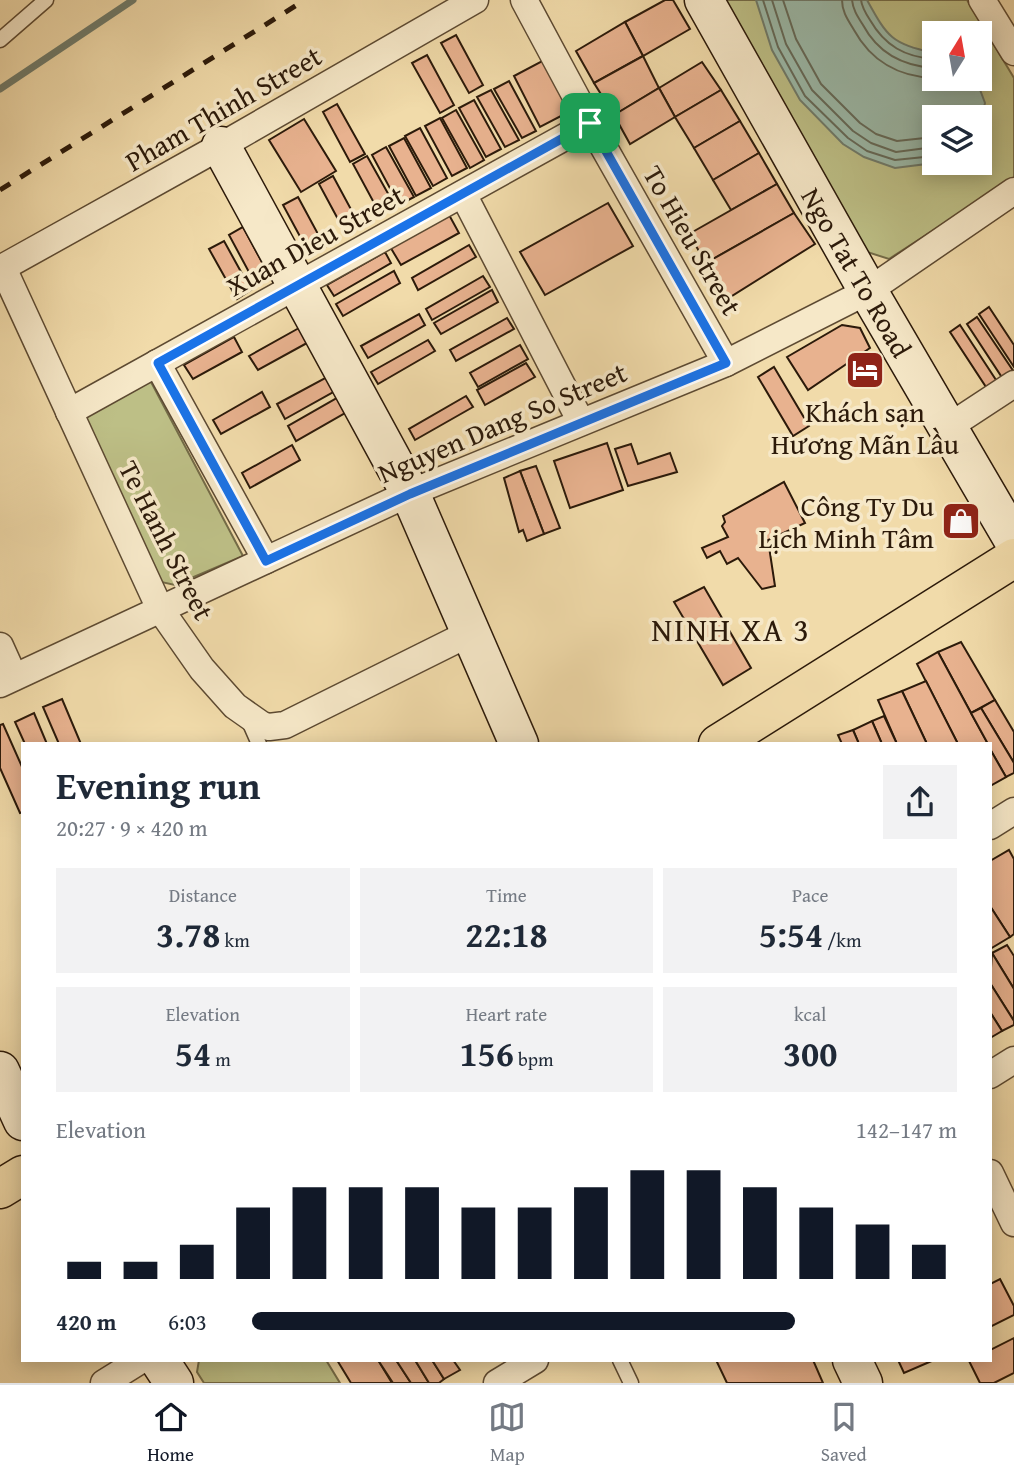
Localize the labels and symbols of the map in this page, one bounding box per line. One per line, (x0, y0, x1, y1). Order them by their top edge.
north arrow (922, 21, 992, 91)
street label: Pham Thinh Street (117, 35, 329, 181)
pin (560, 93, 620, 153)
street label: To Hieu Street (634, 158, 753, 323)
street label: Xuan Dieu Street (219, 174, 412, 306)
street label: Ngo Tat To Road (792, 179, 922, 365)
hotel icon: Khách sạn Hương Mãn Lầu (844, 349, 886, 391)
street label: Nguyen Dang So Street (371, 351, 633, 493)
place label: Khách sạn Hương Mãn Lầu (771, 391, 959, 464)
street label: Te Hanh Street (109, 453, 225, 627)
place label: Công Ty Du Lịch Minh Tâm (758, 485, 934, 558)
shop icon: Công Ty Du Lịch Minh Tâm (940, 500, 982, 542)
district label: NINH XA 3 (651, 606, 811, 653)

